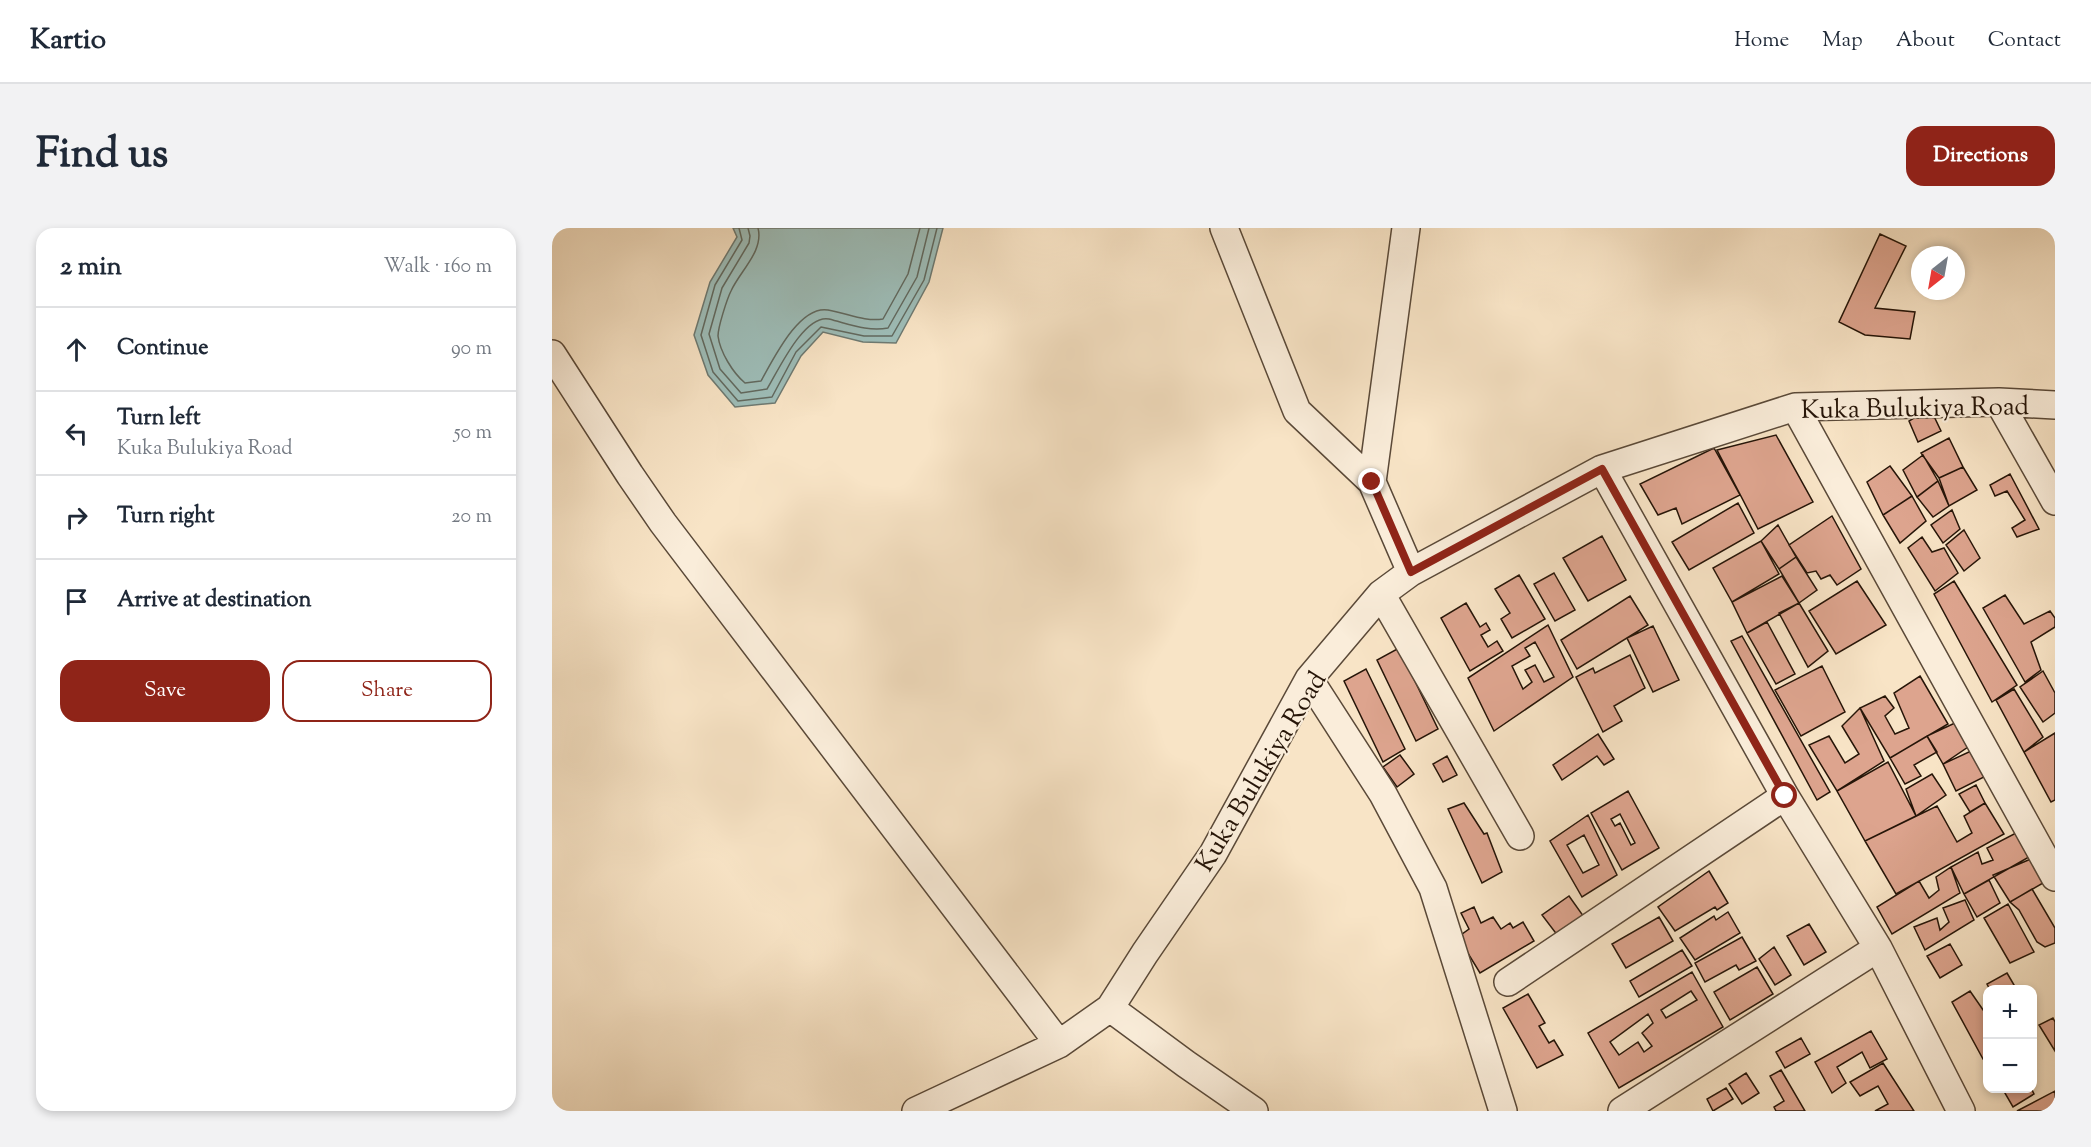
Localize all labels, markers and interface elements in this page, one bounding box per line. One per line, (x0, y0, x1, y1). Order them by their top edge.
text: Kartio (30, 21, 106, 61)
text: Home (1734, 26, 1789, 56)
text: Map (1822, 26, 1863, 56)
text: About (1896, 26, 1955, 56)
text: Contact (1988, 26, 2061, 56)
text: Find us (36, 126, 168, 186)
button: Directions (1906, 126, 2055, 186)
north arrow (1911, 246, 1965, 300)
text: 2 min (60, 249, 122, 286)
text: Walk · 160 m (383, 253, 492, 282)
icon: ahead (60, 333, 93, 366)
text: Continue (117, 333, 208, 365)
text: 90 m (451, 335, 492, 364)
street label: Kuka Bulukiya Road (1801, 389, 2030, 430)
text: Turn left (117, 403, 200, 435)
icon: left (60, 417, 93, 450)
text: 50 m (454, 419, 492, 448)
text: Kuka Bulukiya Road (117, 435, 293, 464)
route end (1358, 468, 1384, 494)
icon: right (60, 501, 93, 534)
text: Turn right (117, 501, 214, 533)
text: 20 m (451, 503, 492, 532)
icon: arrive (60, 585, 93, 618)
text: Arrive at destination (117, 585, 312, 617)
button: Save (60, 660, 270, 722)
button: Share (282, 660, 492, 722)
street label: Kuka Bulukiya Road (1187, 665, 1337, 880)
route start (1771, 782, 1797, 808)
map controls (1983, 985, 2037, 1093)
button: + (1983, 985, 2037, 1039)
button: − (1983, 1039, 2037, 1093)

